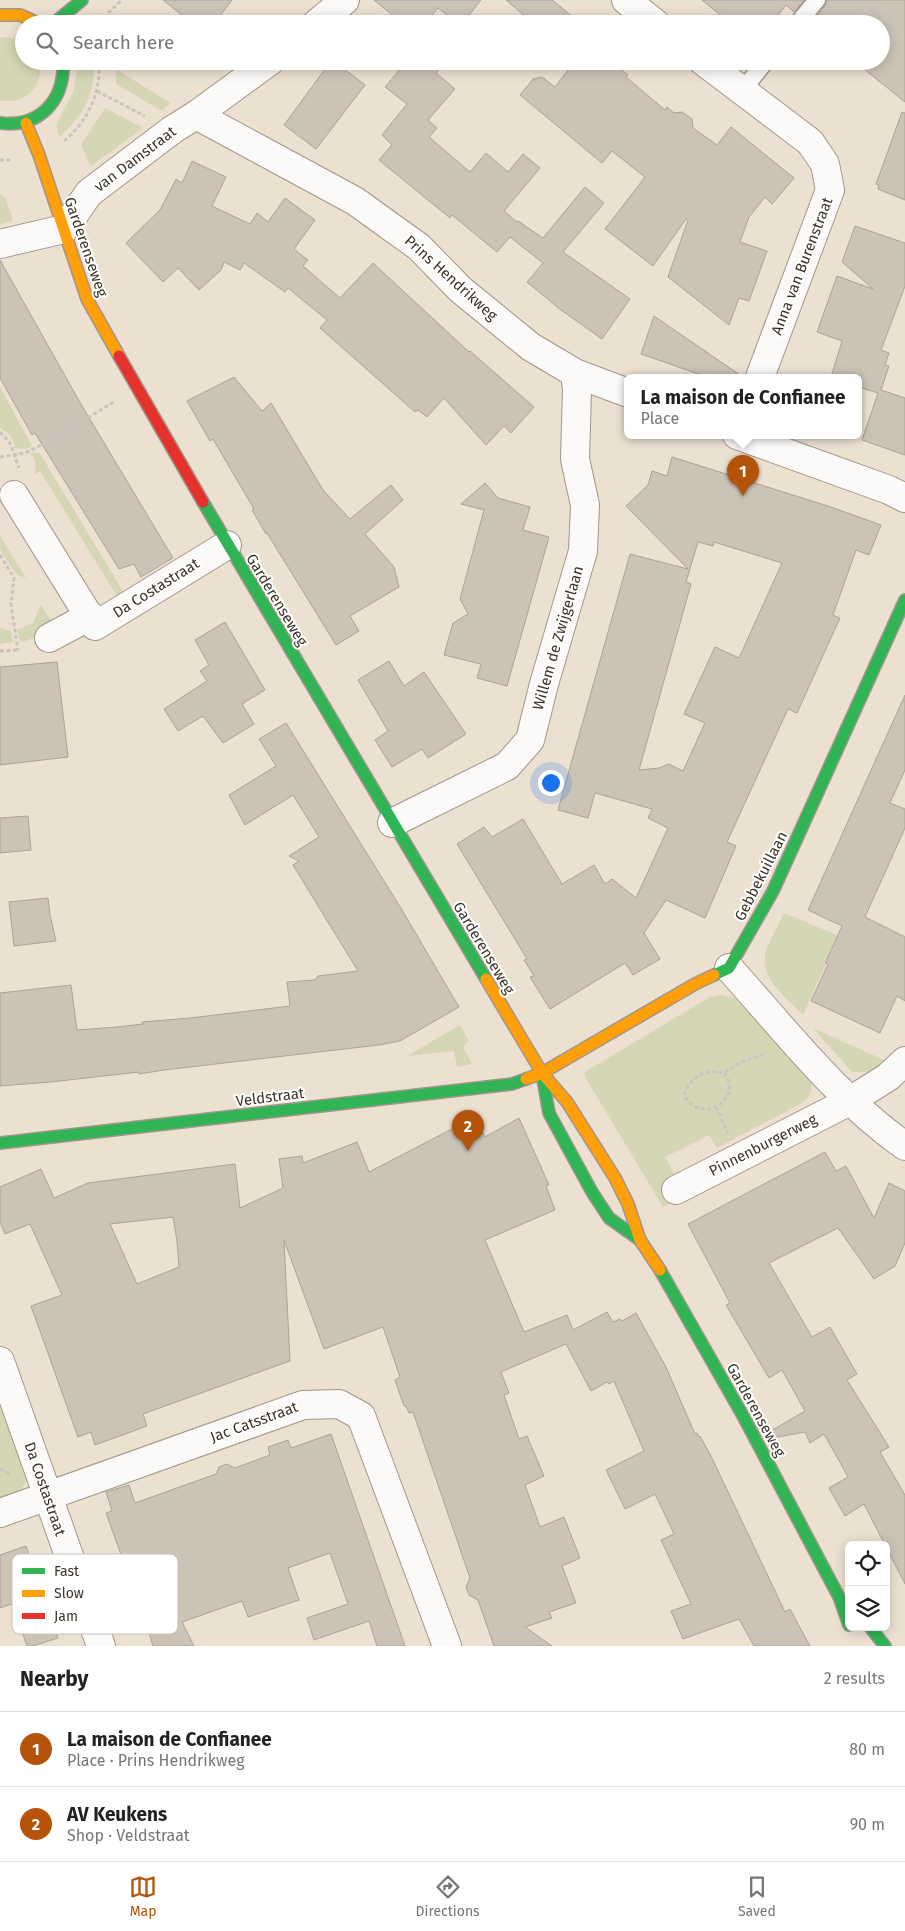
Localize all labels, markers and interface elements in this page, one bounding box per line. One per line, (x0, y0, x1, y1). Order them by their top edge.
search box (15, 15, 890, 70)
icon: search (33, 29, 61, 57)
text: Search here (73, 31, 174, 54)
street label: van Damstraat (90, 122, 180, 196)
street label: Anna van Burenstraat (767, 194, 837, 337)
street label: Garderenseweg (61, 195, 112, 299)
street label: Prins Hendrikweg (401, 232, 501, 325)
popup (624, 374, 862, 439)
text: La maison de Confianee (641, 386, 845, 409)
text: Place (641, 409, 679, 428)
pin: 1 (727, 455, 759, 496)
street label: Garderenseweg (242, 551, 312, 650)
street label: Da Costastraat (110, 554, 203, 622)
street label: Willem de Zwijgerlaan (529, 564, 587, 712)
your location (538, 770, 564, 796)
street label: Gebbekuillaan (731, 828, 791, 924)
street label: Garderenseweg (449, 899, 519, 998)
street label: Veldstraat (235, 1084, 306, 1110)
pin: 2 (452, 1110, 484, 1151)
street label: Pinnenburgerweg (706, 1110, 820, 1180)
street label: Garderenseweg (723, 1360, 789, 1460)
street label: Jac Catsstraat (208, 1398, 301, 1446)
street label: Da Costastraat (21, 1440, 70, 1539)
map controls (845, 1541, 890, 1631)
button: locate (845, 1541, 890, 1586)
legend (12, 1554, 178, 1634)
text: Fast (54, 1563, 80, 1580)
text: Slow (54, 1585, 84, 1602)
button: layers (845, 1586, 890, 1631)
text: Jam (54, 1608, 78, 1625)
text: Nearby (20, 1666, 88, 1692)
text: 2 results (824, 1669, 885, 1688)
text: La maison de Confianee (67, 1728, 272, 1751)
text: 1 (32, 1740, 40, 1759)
text: 80 m (849, 1740, 885, 1759)
text: Place · Prins Hendrikweg (67, 1751, 245, 1770)
text: AV Keukens (67, 1803, 167, 1826)
text: 2 (32, 1815, 40, 1834)
text: 90 m (850, 1815, 885, 1834)
text: Shop · Veldstraat (67, 1826, 190, 1845)
tab: Map (129, 1873, 157, 1920)
tab: Directions (415, 1873, 480, 1920)
tab: Saved (738, 1873, 776, 1920)

